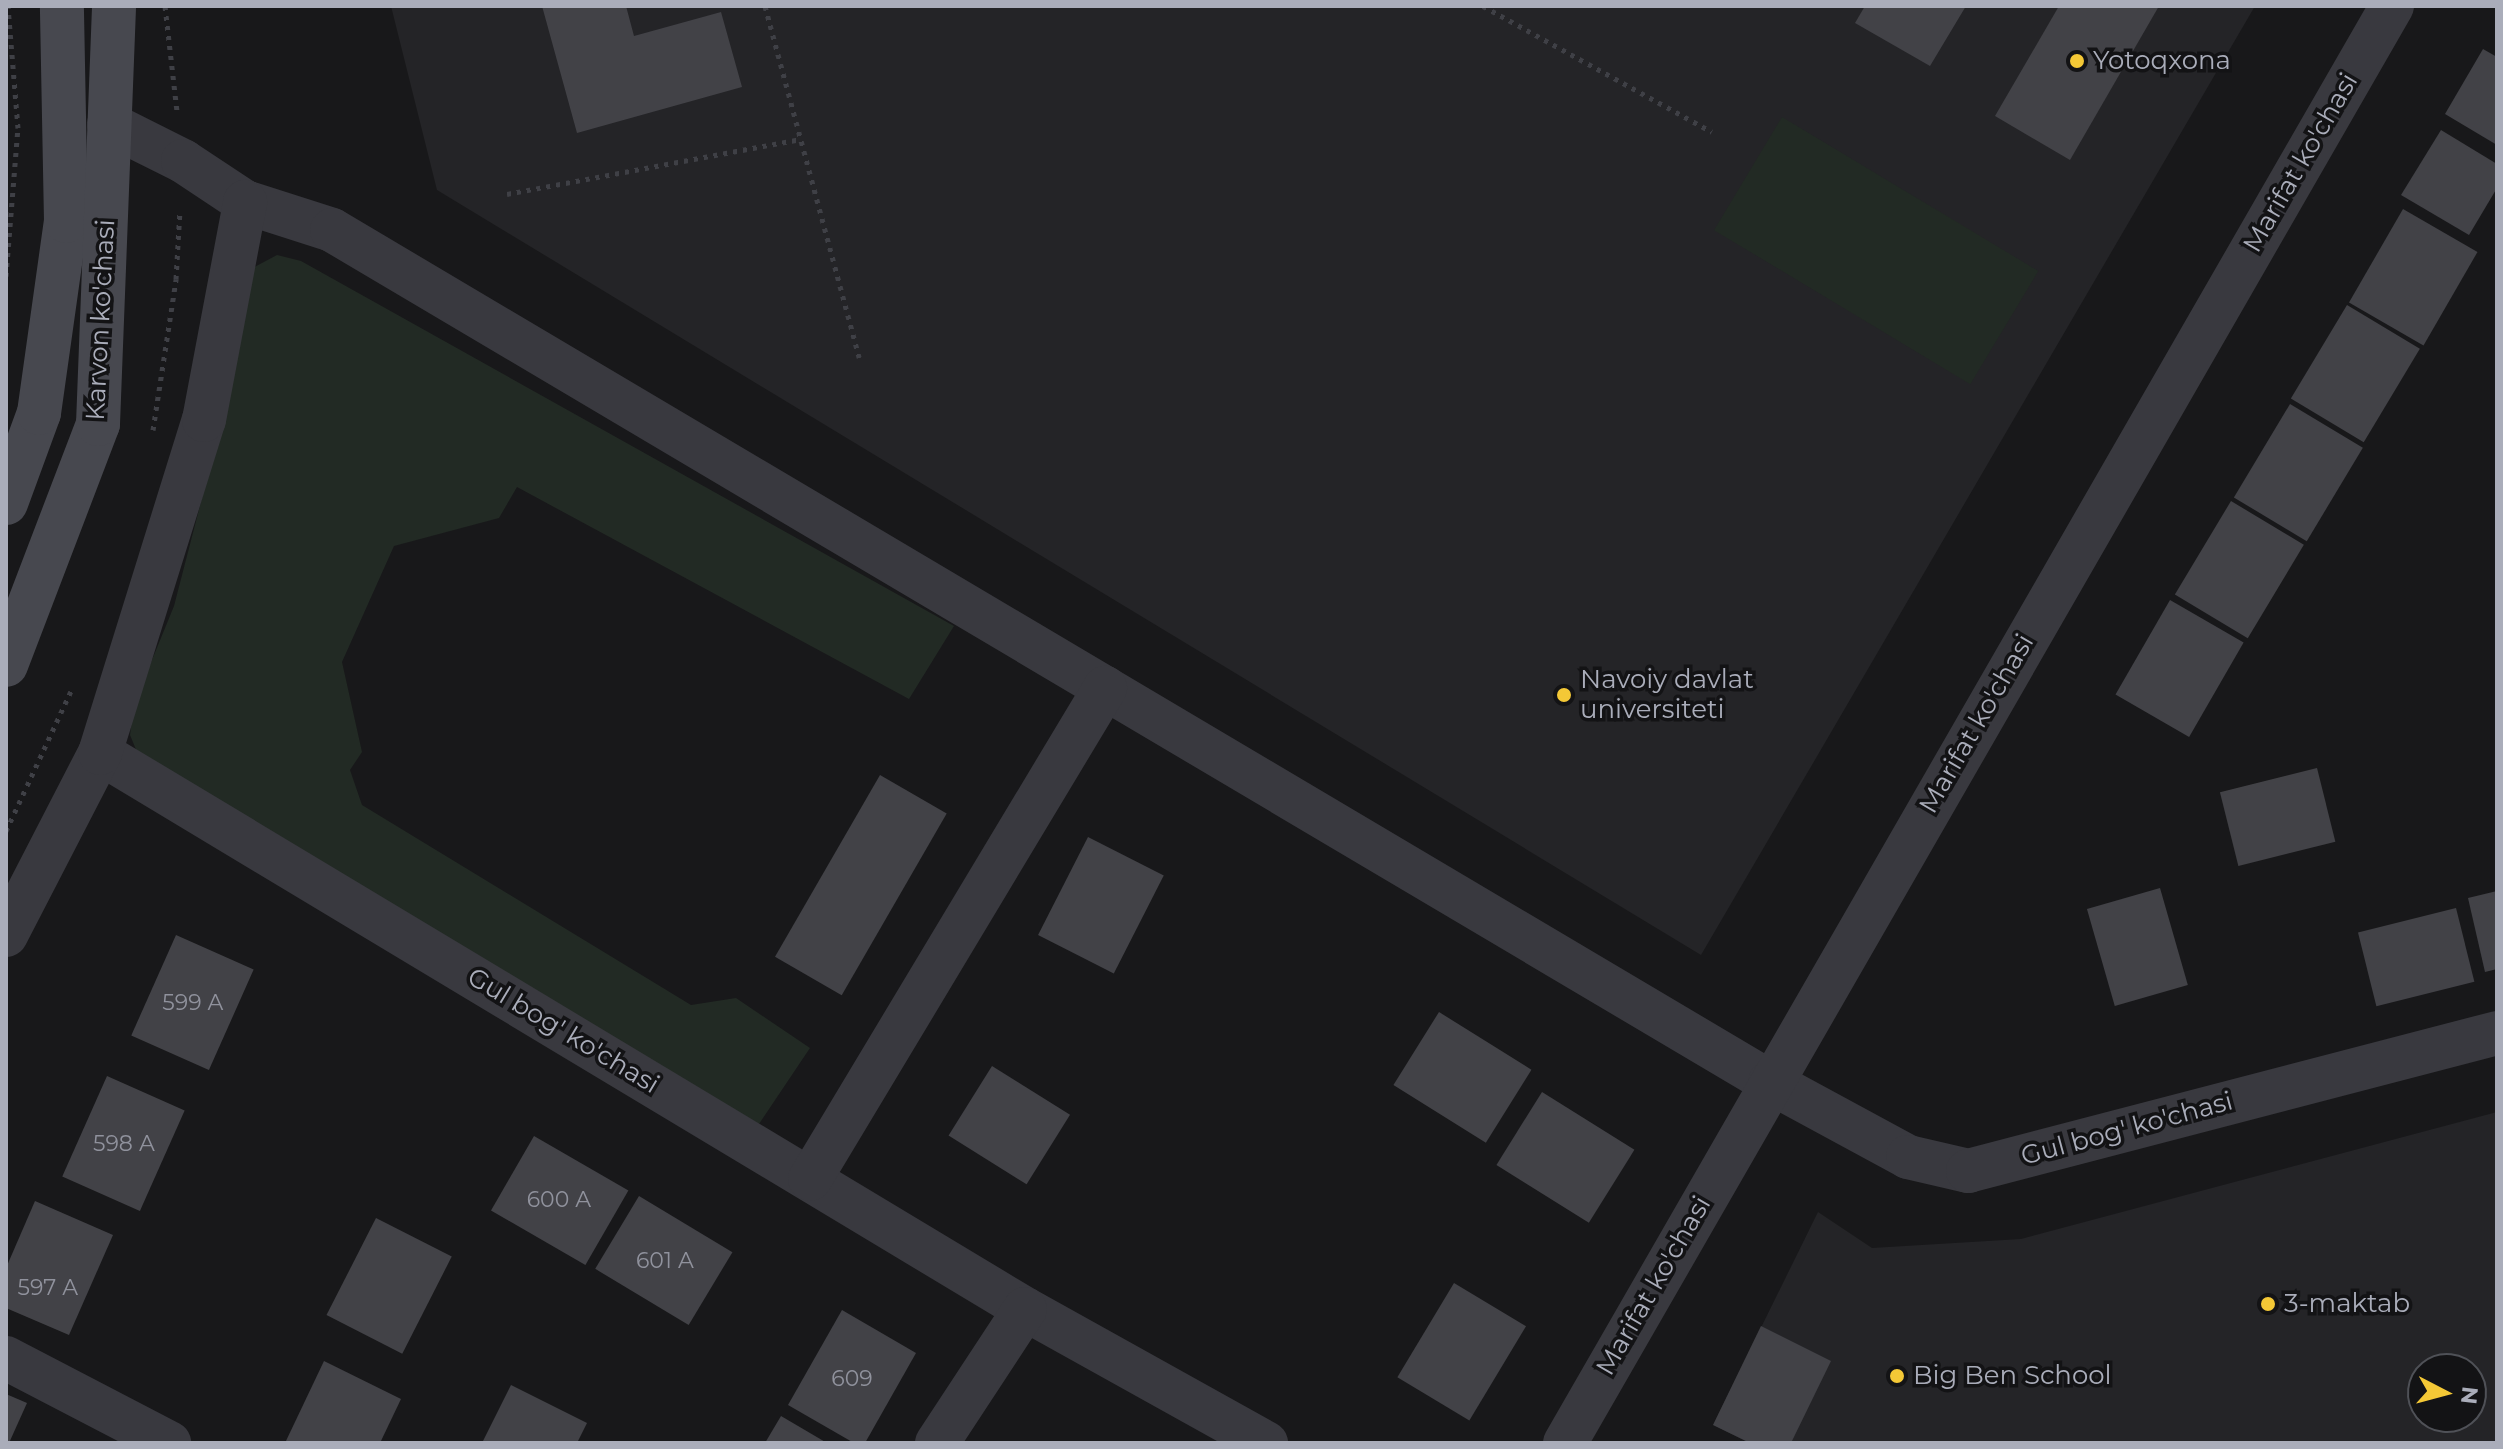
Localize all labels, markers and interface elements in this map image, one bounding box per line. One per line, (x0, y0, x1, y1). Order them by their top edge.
place label: Yotoqxona (2093, 45, 2231, 77)
marker: Yotoqxona (2068, 52, 2086, 70)
street label: Marifat ko'chasi (2237, 68, 2365, 258)
street label: Karvon ko'chasi (80, 219, 122, 421)
street label: Marifat ko'chasi (1913, 629, 2041, 819)
place label: Navoiy davlat universiteti (1580, 664, 1754, 726)
marker: Navoiy davlat universiteti (1555, 686, 1573, 704)
street label: Gul bog' ko'chasi (462, 961, 664, 1101)
house number: 599 А (162, 990, 224, 1016)
street label: Gul bog' ko'chasi (2018, 1086, 2236, 1172)
house number: 598 А (93, 1131, 155, 1157)
house number: 600 А (527, 1187, 591, 1213)
street label: Marifat ko'chasi (1590, 1191, 1718, 1381)
house number: 601 А (636, 1248, 694, 1274)
house number: 597 А (18, 1275, 78, 1301)
place label: 3-maktab (2284, 1288, 2410, 1320)
marker: 3-maktab (2259, 1295, 2277, 1313)
north arrow (2407, 1353, 2487, 1433)
place label: Big Ben School (1913, 1360, 2112, 1392)
house number: 609 (831, 1366, 873, 1392)
marker: Big Ben School (1888, 1367, 1906, 1385)
text: N (2455, 1385, 2484, 1406)

